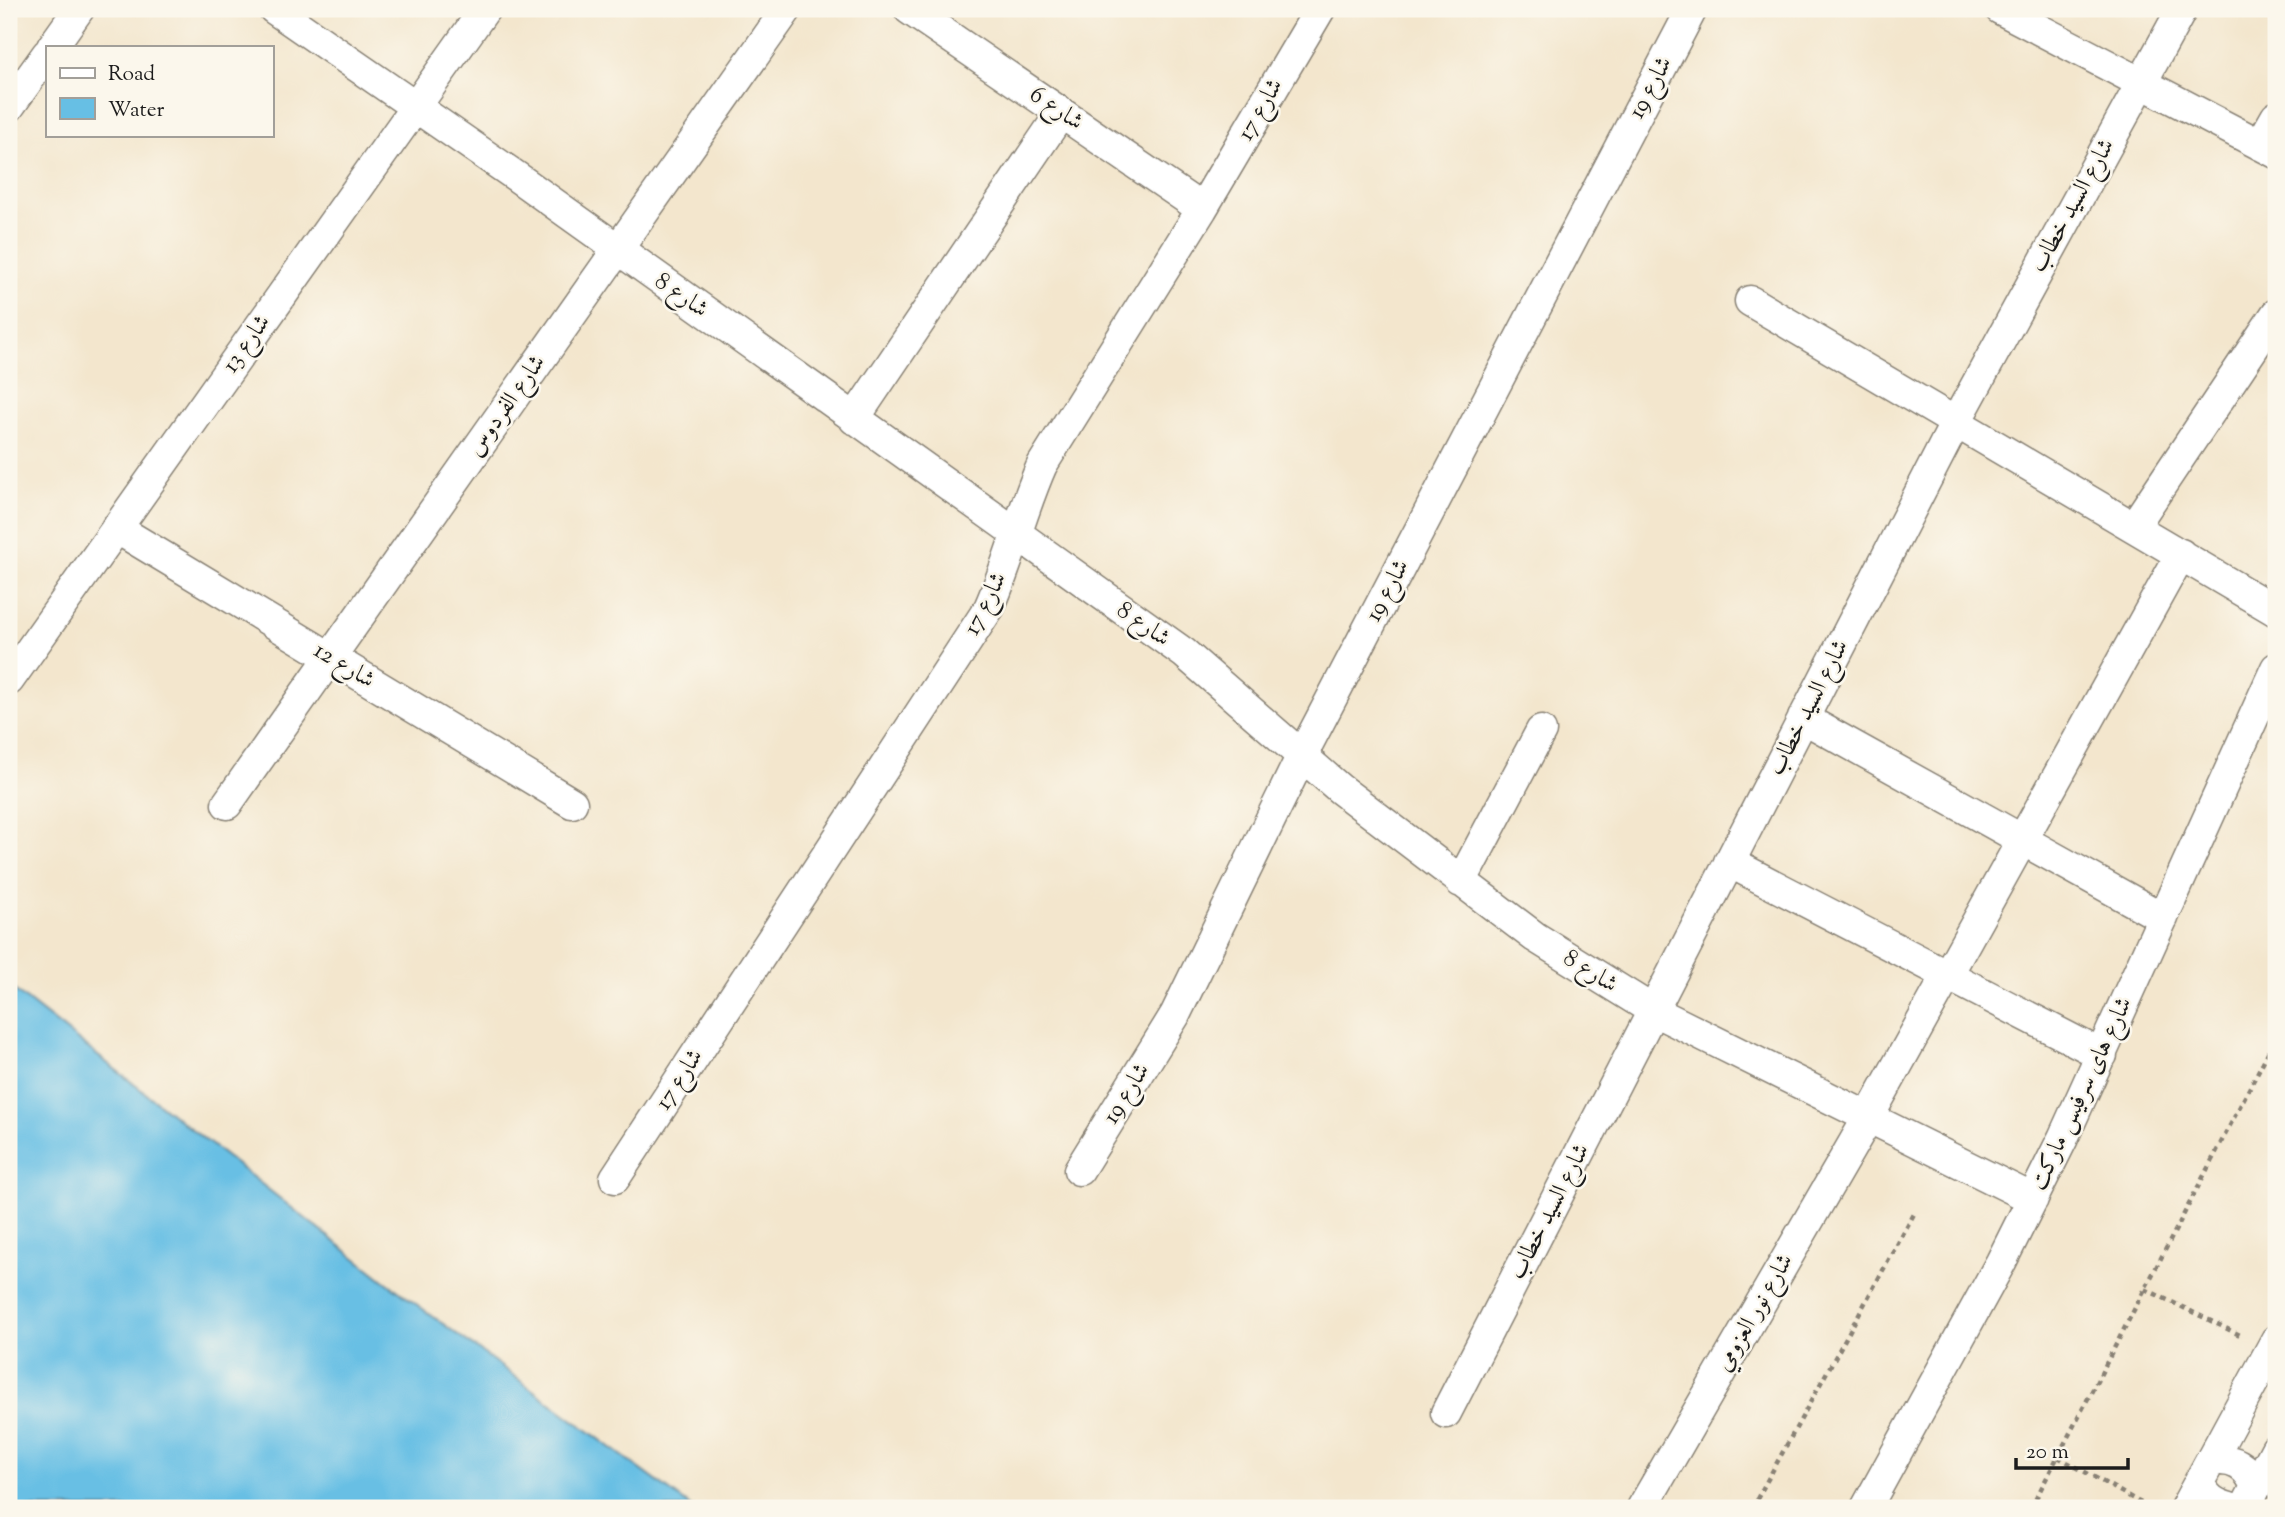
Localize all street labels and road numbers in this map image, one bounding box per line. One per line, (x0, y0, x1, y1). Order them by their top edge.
street label: شارع 19 (1620, 51, 1682, 126)
street label: شارع 17 (1230, 73, 1293, 148)
street label: شارع 6 (1022, 78, 1090, 140)
street label: شارع السيد خطاب (2022, 133, 2125, 280)
street label: شارع 8 (647, 265, 715, 328)
street label: شارع 13 (215, 308, 280, 381)
street label: شارع الفردوس (459, 348, 556, 465)
street label: شارع 19 (1357, 554, 1419, 629)
street label: شارع 17 (956, 566, 1017, 642)
street label: شارع 8 (1109, 594, 1177, 657)
street label: شارع 12 (306, 634, 381, 698)
street label: شارع السيد خطاب (1760, 634, 1859, 782)
street label: شارع 8 (1556, 942, 1624, 1003)
street label: شارع هاى سرفيس ماركت (2022, 992, 2143, 1197)
street label: شارع 17 (648, 1043, 713, 1118)
street label: شارع 19 (1095, 1057, 1160, 1132)
street label: شارع السيد خطاب (1501, 1138, 1600, 1286)
street label: شارع نور العزومي (1708, 1248, 1803, 1379)

